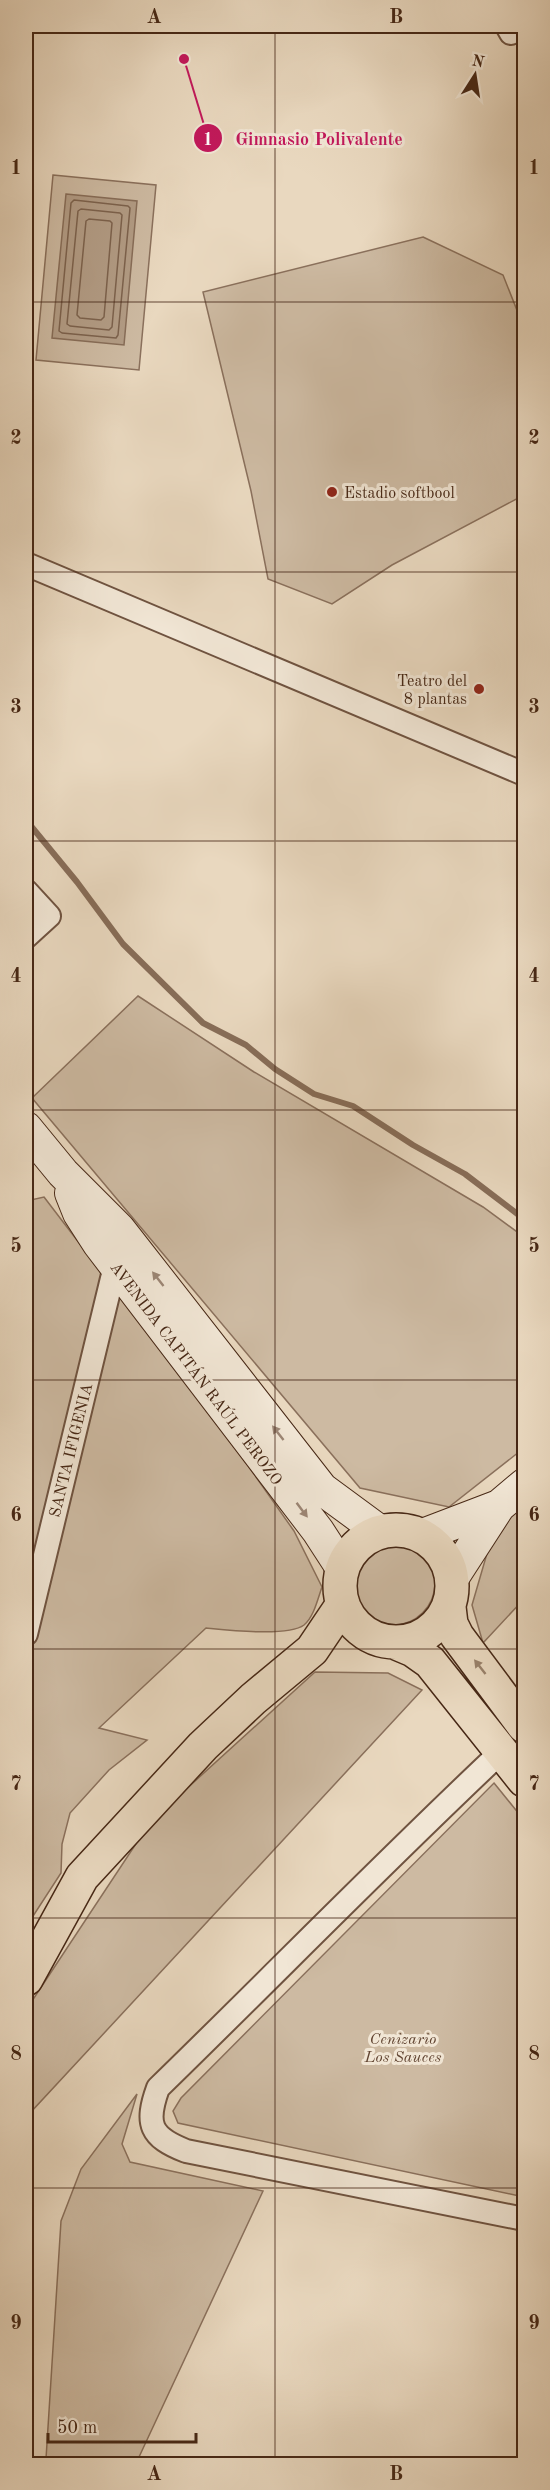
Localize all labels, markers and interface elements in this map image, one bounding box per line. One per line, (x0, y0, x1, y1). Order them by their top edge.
text: A (146, 8, 162, 28)
text: B (389, 8, 403, 28)
north arrow (445, 45, 505, 105)
text: N (470, 53, 486, 72)
callout: Gimnasio Polivalente (193, 120, 415, 156)
text: 1 (203, 131, 213, 149)
text: Gimnasio Polivalente (235, 131, 403, 149)
text: 1 (10, 159, 22, 179)
text: 1 (528, 159, 540, 179)
text: 2 (10, 429, 22, 449)
text: 2 (528, 429, 540, 449)
marker: Estadio softbool (325, 485, 339, 499)
place label: Estadio softbool (344, 486, 455, 502)
place label: Teatro del 8 plantas (397, 674, 467, 708)
marker: Teatro del 8 plantas (472, 682, 486, 696)
text: 3 (10, 698, 22, 718)
text: 3 (528, 698, 540, 718)
text: 4 (10, 967, 22, 987)
text: 4 (528, 967, 540, 987)
text: 5 (10, 1236, 22, 1257)
text: 5 (528, 1236, 540, 1257)
street label: AVENIDA CAPITÁN RAÚL PEROZO (106, 1257, 288, 1489)
one-way arrow (152, 1271, 165, 1287)
street label: SANTA IFIGENIA (48, 1382, 96, 1519)
one-way arrow (273, 1425, 285, 1440)
one-way arrow (296, 1503, 308, 1518)
text: 6 (10, 1506, 22, 1526)
text: 6 (528, 1506, 540, 1526)
one-way arrow (474, 1659, 487, 1675)
text: 7 (10, 1775, 22, 1795)
text: 7 (528, 1775, 540, 1795)
park label: Cenizario Los Sauces (363, 2032, 442, 2066)
text: 8 (10, 2045, 22, 2065)
text: 8 (528, 2045, 540, 2065)
text: 9 (10, 2314, 22, 2334)
text: 9 (528, 2314, 540, 2334)
scale bar (48, 2406, 196, 2444)
text: 50 m (57, 2419, 97, 2437)
text: A (146, 2465, 162, 2485)
text: B (389, 2465, 403, 2485)

